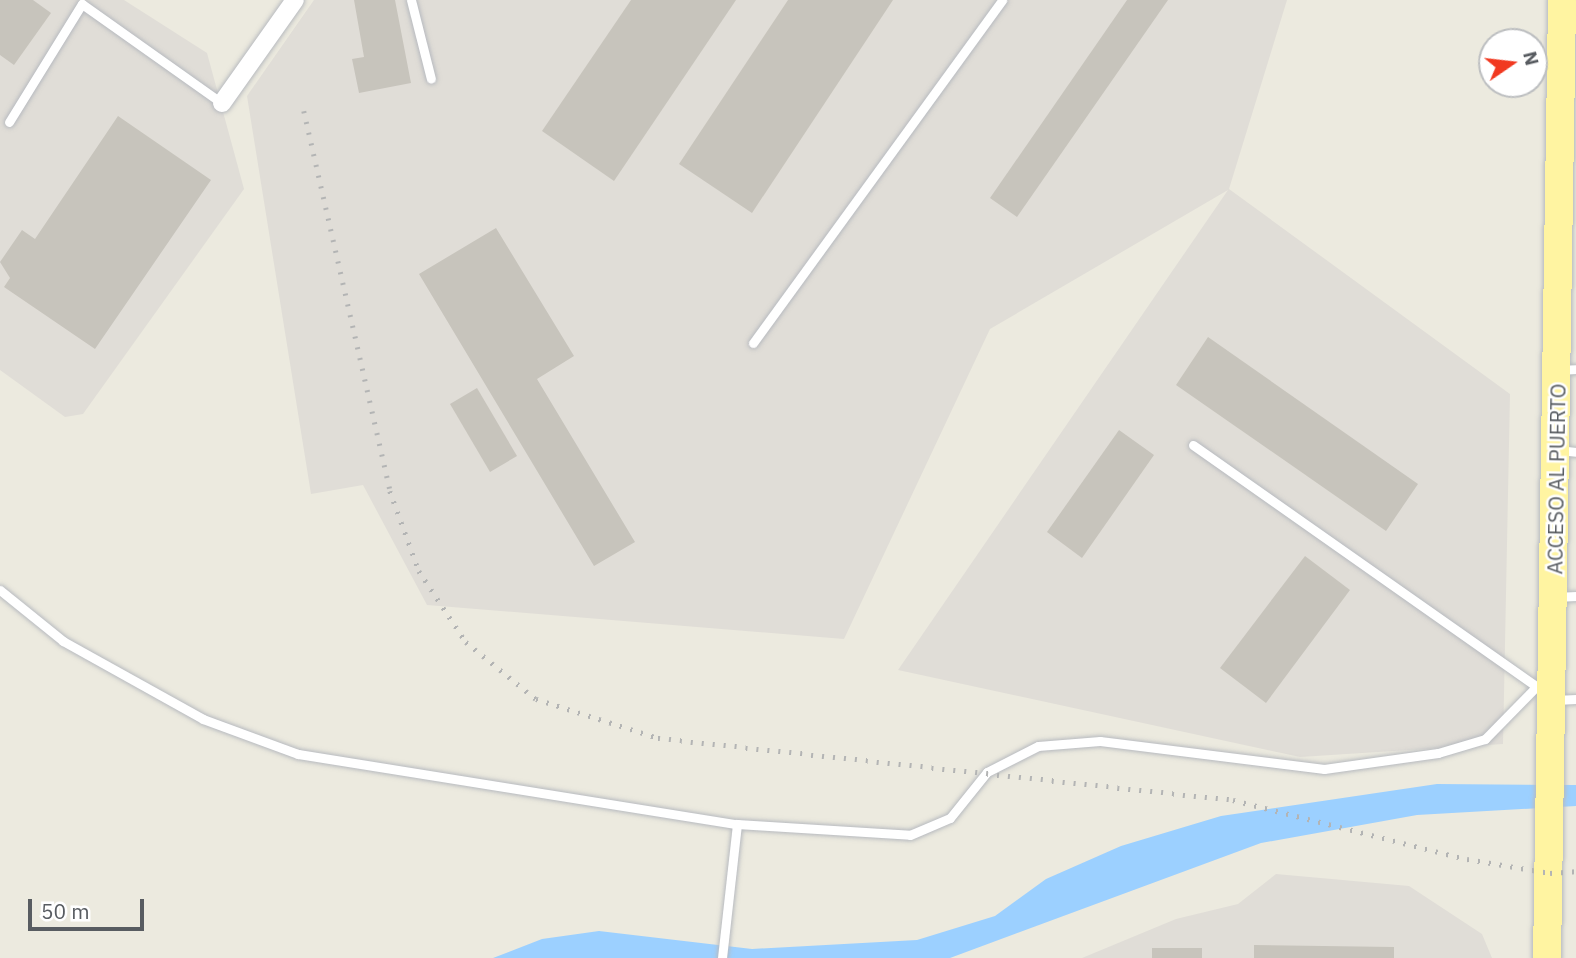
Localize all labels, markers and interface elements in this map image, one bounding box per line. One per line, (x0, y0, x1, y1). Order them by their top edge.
north arrow (1478, 28, 1548, 98)
text: N (1518, 49, 1545, 68)
street label: ACCESO AL PUERTO (1542, 383, 1570, 575)
scale bar (32, 884, 147, 928)
text: 50 m (41, 897, 90, 925)

